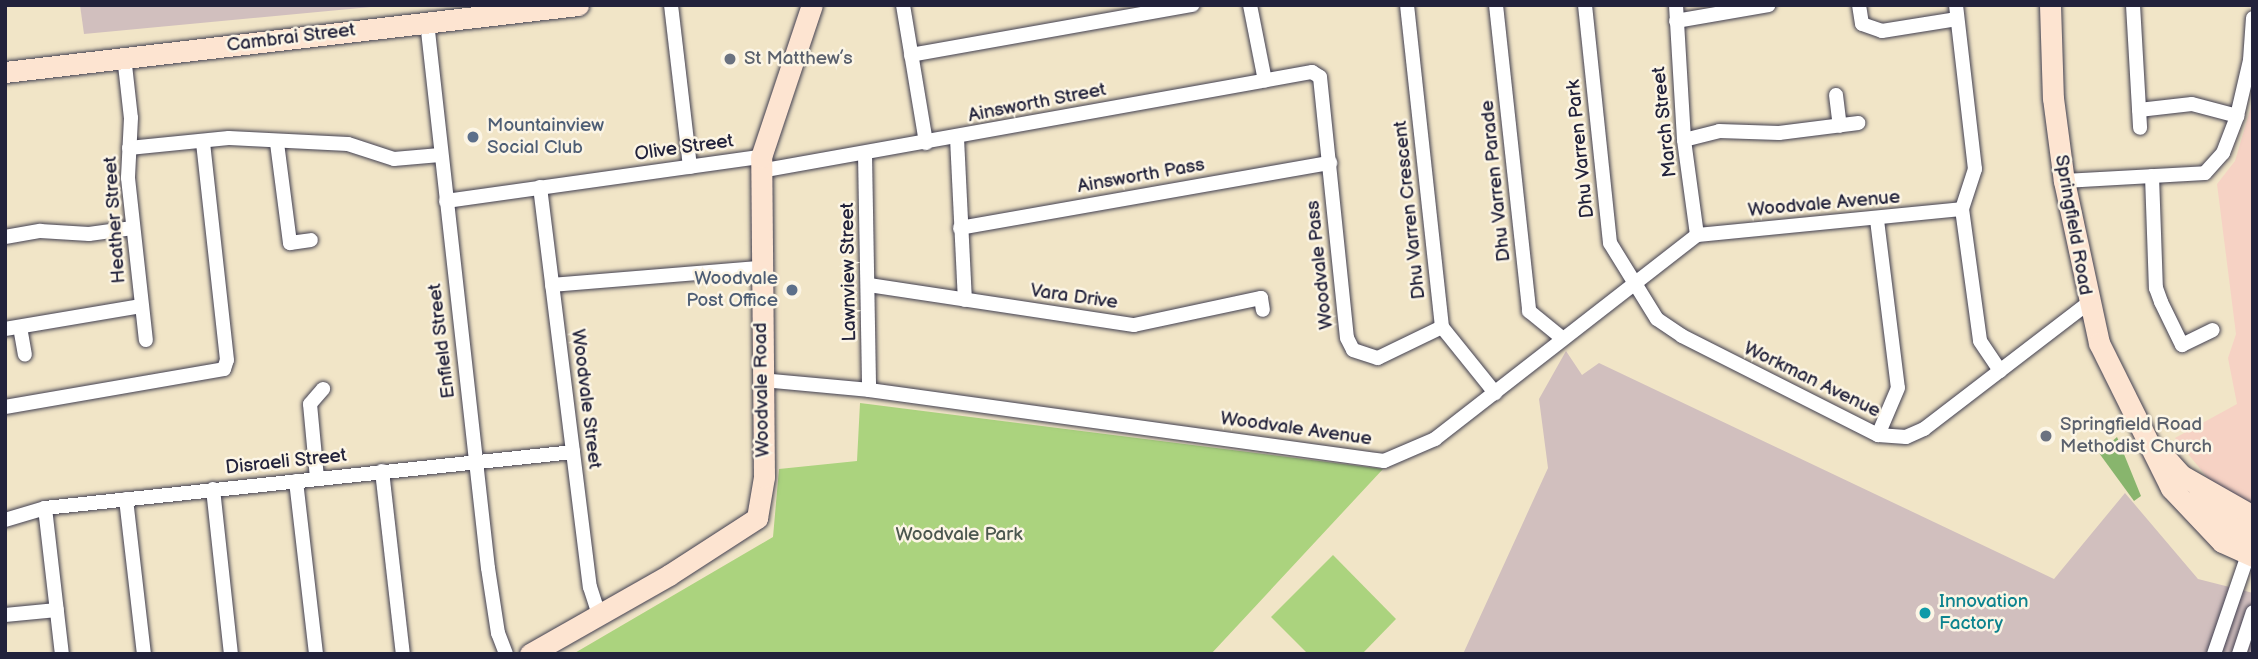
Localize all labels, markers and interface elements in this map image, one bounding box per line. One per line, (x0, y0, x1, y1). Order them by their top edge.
street label: Cambrai Street (225, 19, 357, 57)
place label: St Matthew’s (744, 48, 853, 70)
marker: St Matthew’s (722, 51, 738, 67)
street label: March Street (1648, 65, 1682, 179)
street label: Ainsworth Street (966, 78, 1108, 128)
street label: Dhu Varren Park (1562, 78, 1600, 220)
street label: Dhu Varren Parade (1476, 99, 1516, 263)
place label: Mountainview Social Club (487, 115, 604, 159)
street label: Dhu Varren Crescent (1389, 119, 1431, 301)
marker: Mountainview Social Club (465, 129, 481, 145)
street label: Olive Street (633, 130, 735, 166)
street label: Springfield Road (2049, 153, 2097, 297)
street label: Ainsworth Pass (1076, 154, 1206, 198)
street label: Heather Street (99, 156, 131, 284)
street label: Woodvale Avenue (1747, 186, 1901, 222)
street label: Woodvale Pass (1302, 199, 1338, 331)
street label: Lawnview Street (836, 202, 862, 342)
place label: Woodvale Post Office (686, 268, 778, 312)
street label: Vara Drive (1029, 280, 1119, 314)
street label: Enfield Street (424, 282, 460, 400)
marker: Woodvale Post Office (784, 282, 800, 298)
street label: Woodvale Road (749, 322, 775, 458)
street label: Woodvale Street (566, 328, 606, 470)
street label: Workman Avenue (1740, 337, 1884, 423)
street label: Woodvale Avenue (1219, 407, 1373, 451)
place label: Springfield Road Methodist Church (2060, 414, 2212, 458)
marker: Springfield Road Methodist Church (2038, 428, 2054, 444)
street label: Disraeli Street (224, 444, 348, 480)
park label: Woodvale Park (896, 524, 1022, 546)
place label: Innovation Factory (1939, 591, 2028, 635)
marker: Innovation Factory (1917, 605, 1933, 621)

